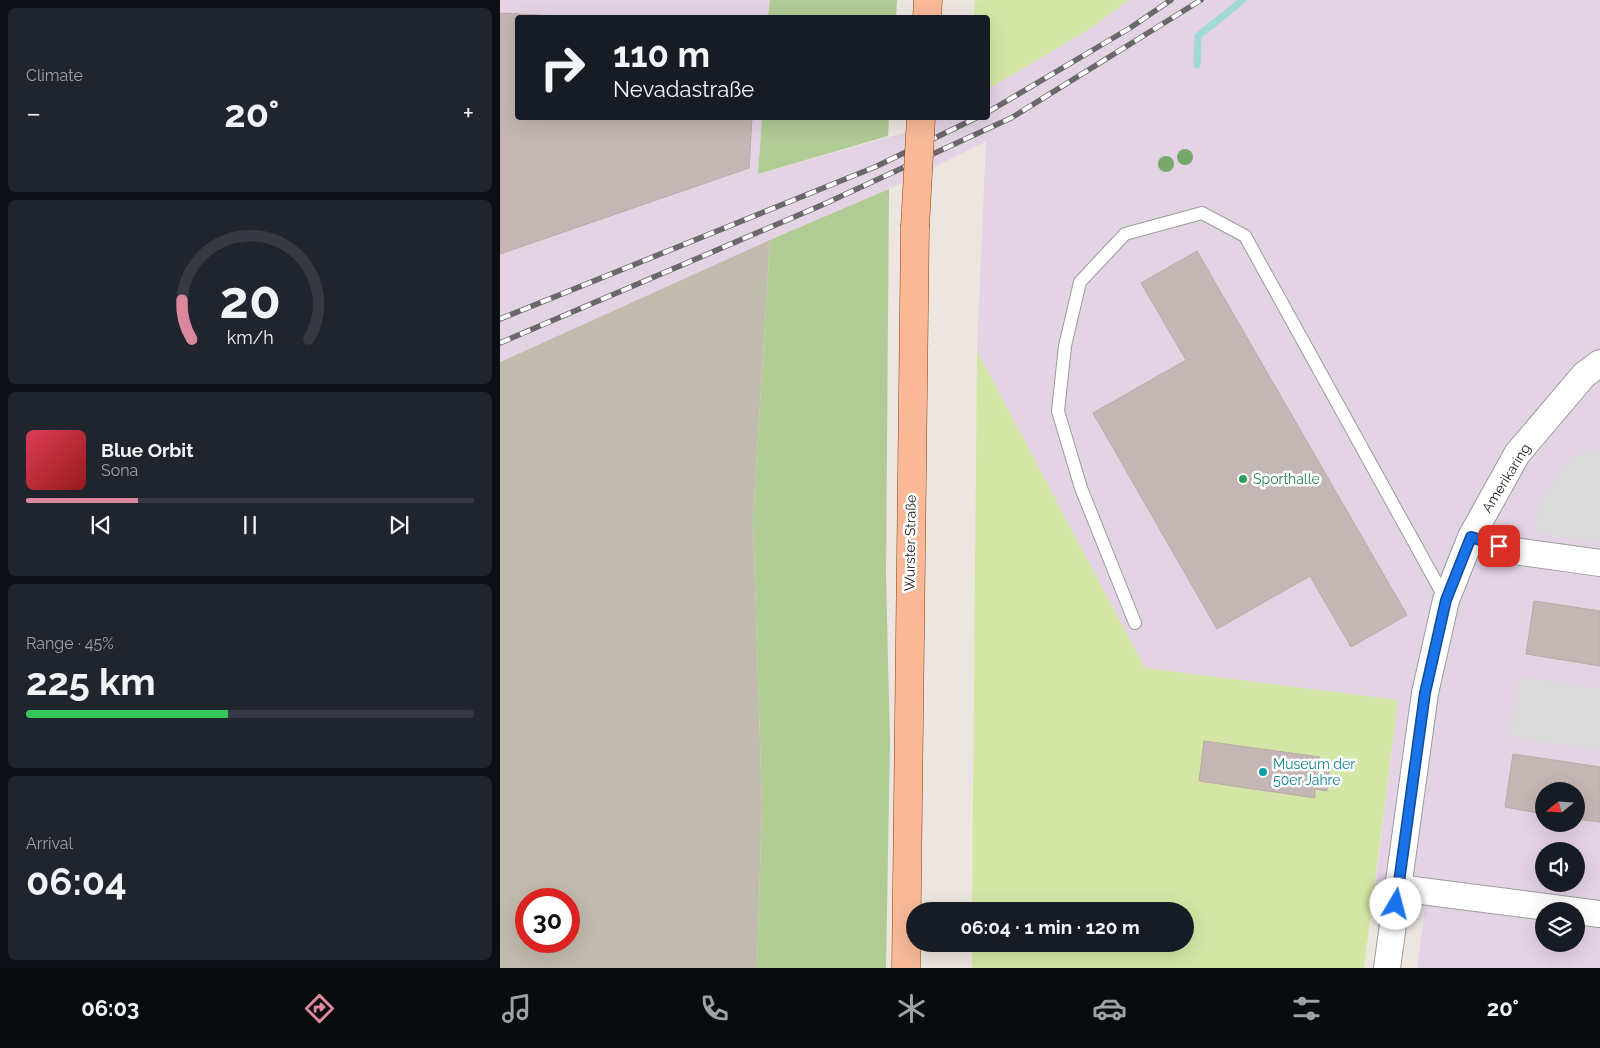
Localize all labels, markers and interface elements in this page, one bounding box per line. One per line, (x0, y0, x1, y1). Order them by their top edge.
text: 110 m (613, 34, 710, 75)
icon: right (530, 35, 595, 100)
text: Climate (26, 66, 83, 85)
text: Nevadastraße (613, 76, 754, 102)
text: 20° (224, 91, 279, 136)
text: − (26, 97, 41, 130)
text: + (462, 97, 474, 130)
text: 20 (219, 269, 281, 330)
text: km/h (226, 327, 274, 348)
text: Blue Orbit (101, 439, 193, 461)
street label: Amerikaring (1478, 441, 1534, 515)
text: Sona (101, 461, 138, 480)
place label: Sporthalle (1253, 471, 1320, 487)
marker: Sporthalle (1237, 473, 1249, 485)
street label: Wurster Straße (901, 495, 919, 591)
icon: previous (87, 511, 115, 539)
icon: pause (236, 511, 264, 539)
icon: next (385, 511, 413, 539)
pin (1478, 525, 1520, 567)
icon: arrive (1485, 532, 1513, 560)
text: Range · 45% (26, 634, 114, 653)
text: 225 km (26, 659, 156, 704)
place label: Museum der 50er Jahre (1273, 756, 1355, 788)
marker: Museum der 50er Jahre (1257, 766, 1269, 778)
north arrow (1535, 782, 1585, 832)
map controls (1535, 782, 1585, 952)
text: Arrival (26, 834, 73, 853)
button: sound (1535, 842, 1585, 892)
text: 06:04 (26, 859, 127, 904)
position arrow (1369, 877, 1421, 929)
speed limit sign: 30 (515, 888, 580, 953)
button: layers (1535, 902, 1585, 952)
text: 06:04 · 1 min · 120 m (960, 916, 1140, 938)
icon: directions (302, 991, 337, 1026)
icon: music (499, 991, 534, 1026)
icon: phone (697, 991, 732, 1026)
icon: climate (894, 991, 929, 1026)
icon: car (1092, 991, 1127, 1026)
icon: filters (1289, 991, 1324, 1026)
text: 06:03 (81, 995, 139, 1021)
text: 20° (1487, 995, 1519, 1021)

